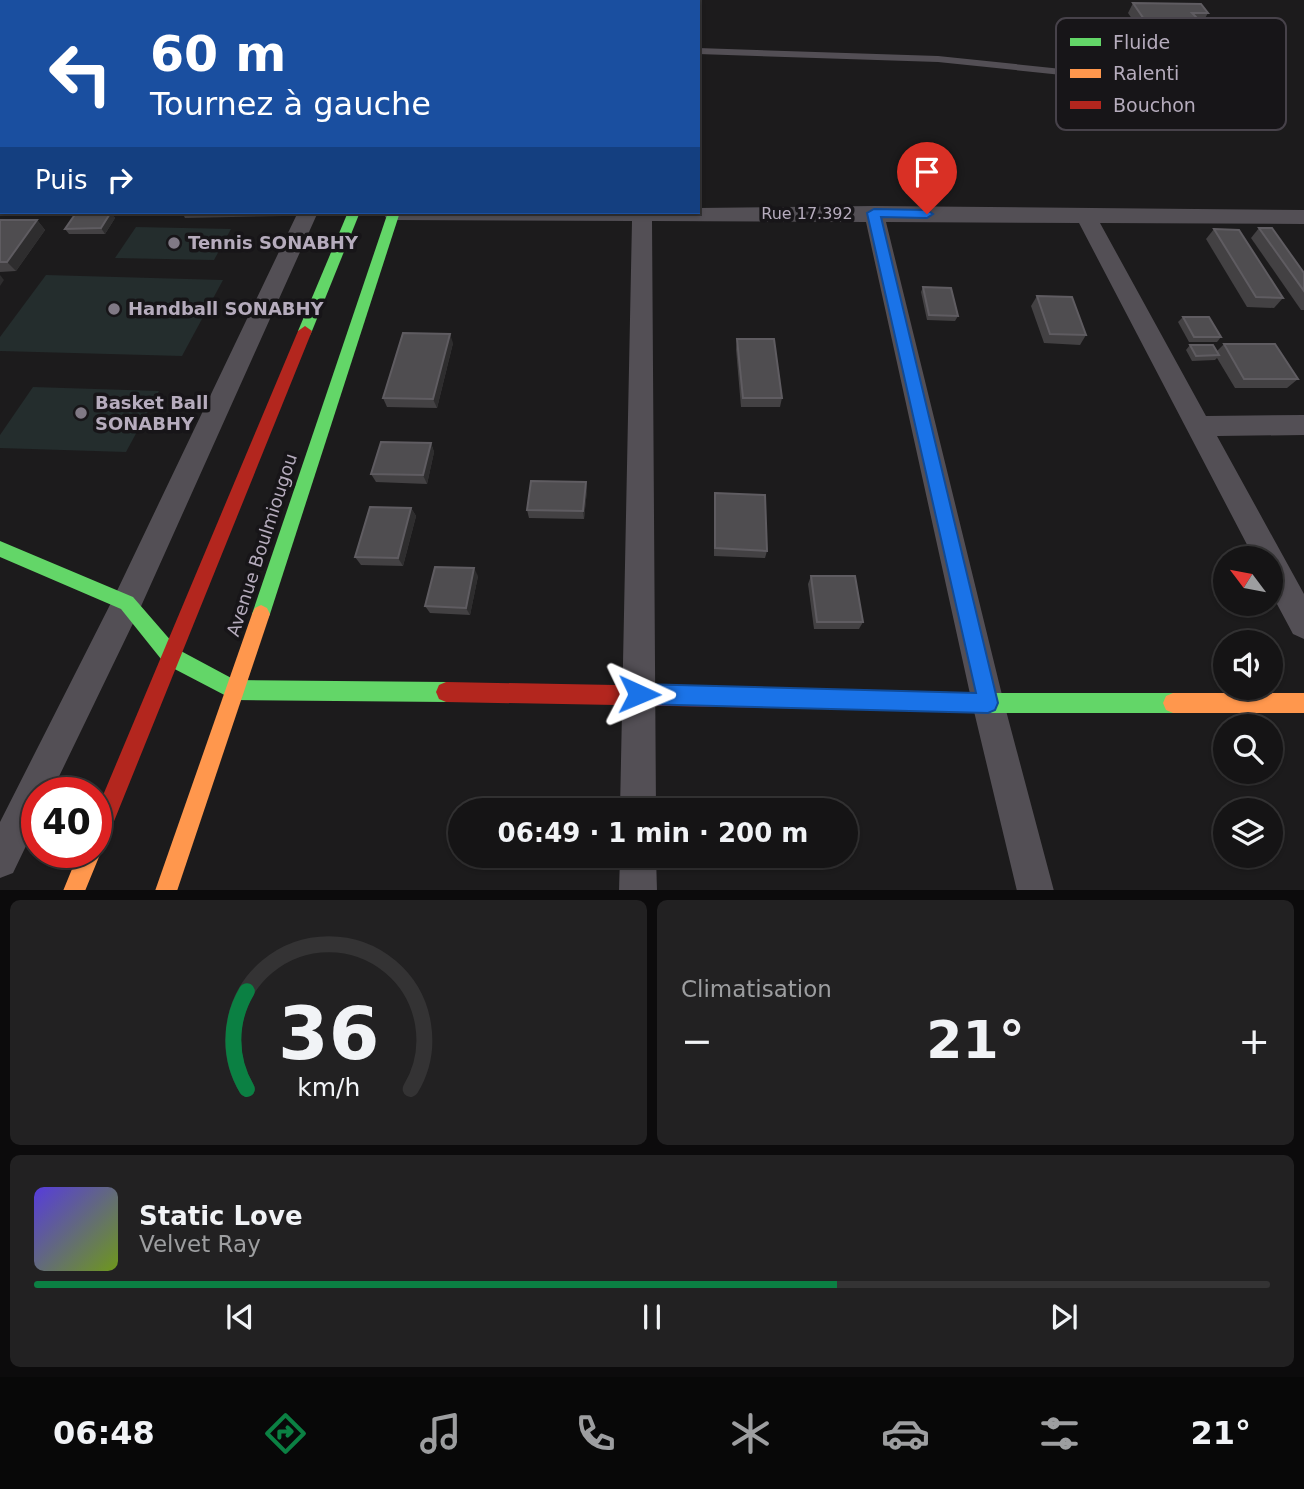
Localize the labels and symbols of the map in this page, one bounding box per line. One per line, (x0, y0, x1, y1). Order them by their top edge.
legend (1056, 18, 1286, 130)
text: Fluide (1113, 31, 1170, 53)
text: Ralenti (1113, 62, 1179, 84)
text: Bouchon (1113, 94, 1196, 116)
pin (897, 142, 957, 214)
street label: Rue 17.392 (761, 204, 853, 223)
place label: Tennis SONABHY (188, 232, 359, 253)
marker: Tennis SONABHY (166, 235, 182, 251)
place label: Handball SONABHY (128, 298, 325, 319)
marker: Handball SONABHY (106, 301, 122, 317)
place label: Basket Ball SONABHY (95, 392, 208, 434)
marker: Basket Ball SONABHY (73, 405, 89, 421)
street label: Avenue Boulmiougou (222, 451, 301, 639)
north arrow (1213, 546, 1283, 616)
position arrow (602, 657, 676, 731)
speed limit sign: 40 (21, 777, 112, 868)

